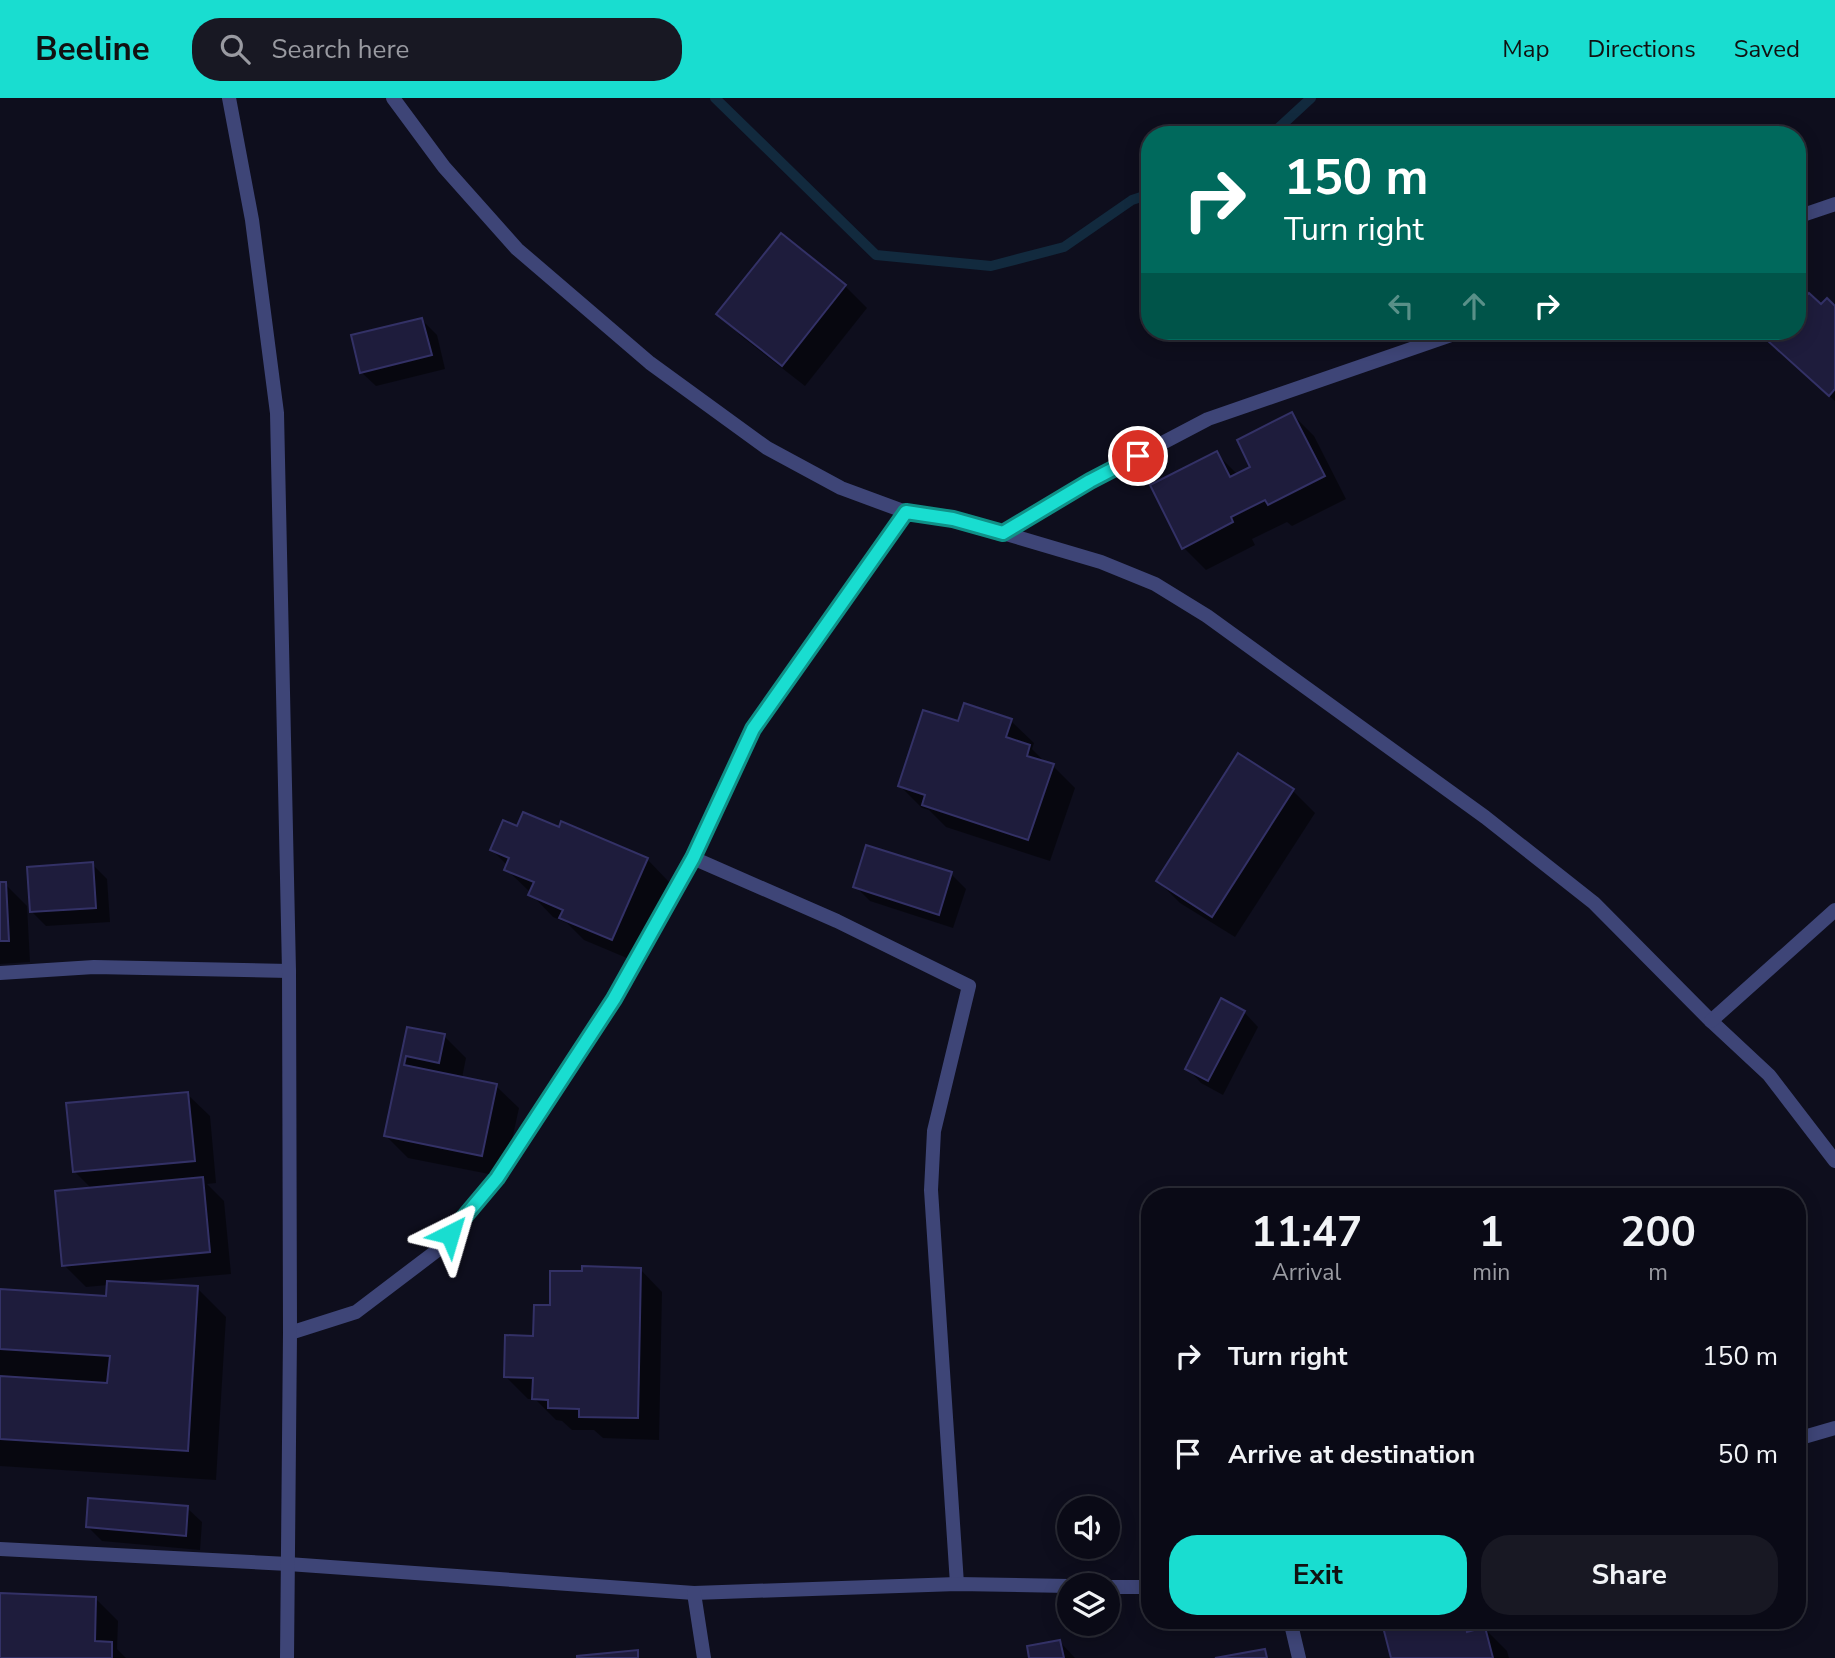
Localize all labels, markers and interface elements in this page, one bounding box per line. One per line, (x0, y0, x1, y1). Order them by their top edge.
search box (192, 18, 682, 81)
text: Beeline (35, 27, 150, 72)
icon: search (216, 30, 254, 68)
text: Search here (272, 32, 409, 67)
text: Map (1502, 33, 1549, 65)
text: Directions (1587, 33, 1696, 65)
text: Saved (1734, 33, 1800, 65)
text: 150 m (1284, 144, 1428, 211)
icon: right (1169, 154, 1260, 245)
text: Turn right (1284, 208, 1424, 251)
icon: left (1382, 287, 1420, 325)
icon: ahead (1455, 287, 1493, 325)
icon: right (1528, 287, 1566, 325)
pin (1108, 426, 1168, 486)
icon: arrive (1119, 437, 1157, 475)
position arrow (413, 1197, 487, 1271)
text: 11:47 (1251, 1204, 1362, 1261)
text: 1 (1479, 1204, 1504, 1261)
text: 200 (1620, 1204, 1696, 1261)
text: Arrival (1272, 1257, 1341, 1288)
text: min (1472, 1257, 1510, 1288)
text: m (1648, 1257, 1668, 1288)
icon: right (1169, 1337, 1207, 1375)
text: Turn right (1228, 1339, 1347, 1374)
text: 150 m (1702, 1339, 1778, 1374)
icon: arrive (1169, 1435, 1207, 1473)
text: Arrive at destination (1228, 1437, 1475, 1472)
text: 50 m (1718, 1437, 1778, 1472)
map controls (1057, 1496, 1120, 1636)
button: sound (1057, 1496, 1120, 1559)
button: Exit (1169, 1535, 1467, 1615)
button: Share (1481, 1535, 1778, 1615)
button: layers (1057, 1573, 1120, 1636)

